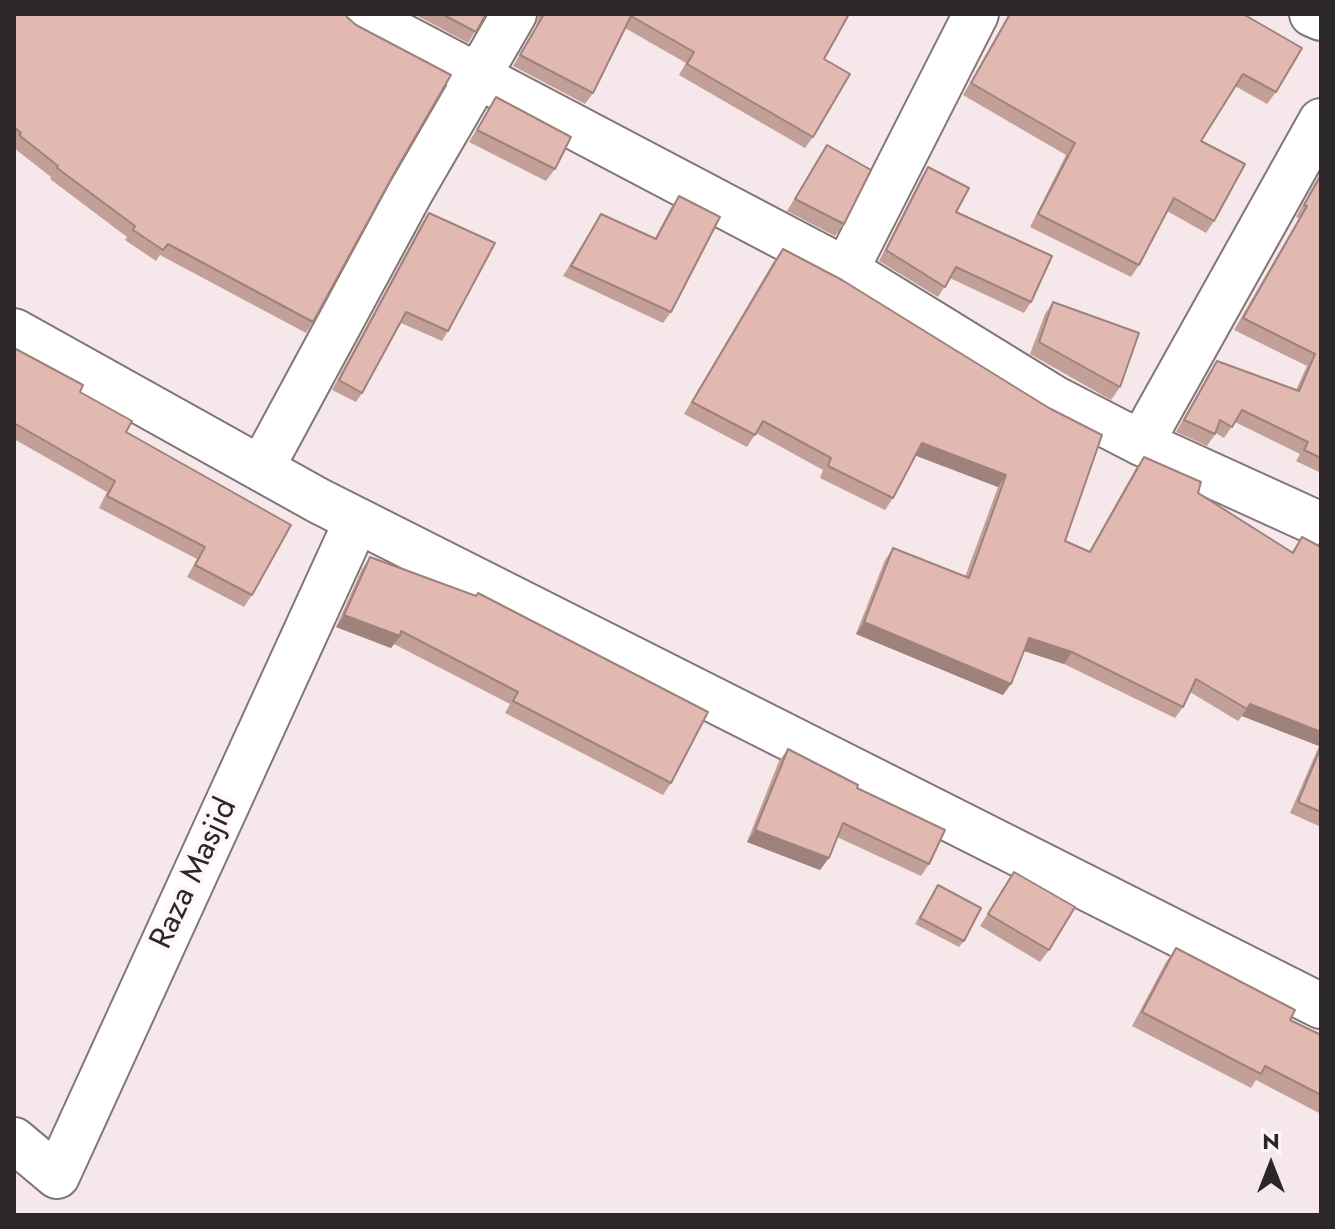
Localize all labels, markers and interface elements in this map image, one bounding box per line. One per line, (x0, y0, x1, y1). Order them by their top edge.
street label: Raza Masjid (143, 793, 247, 955)
north arrow (1231, 1125, 1311, 1205)
text: N (1262, 1125, 1280, 1157)

